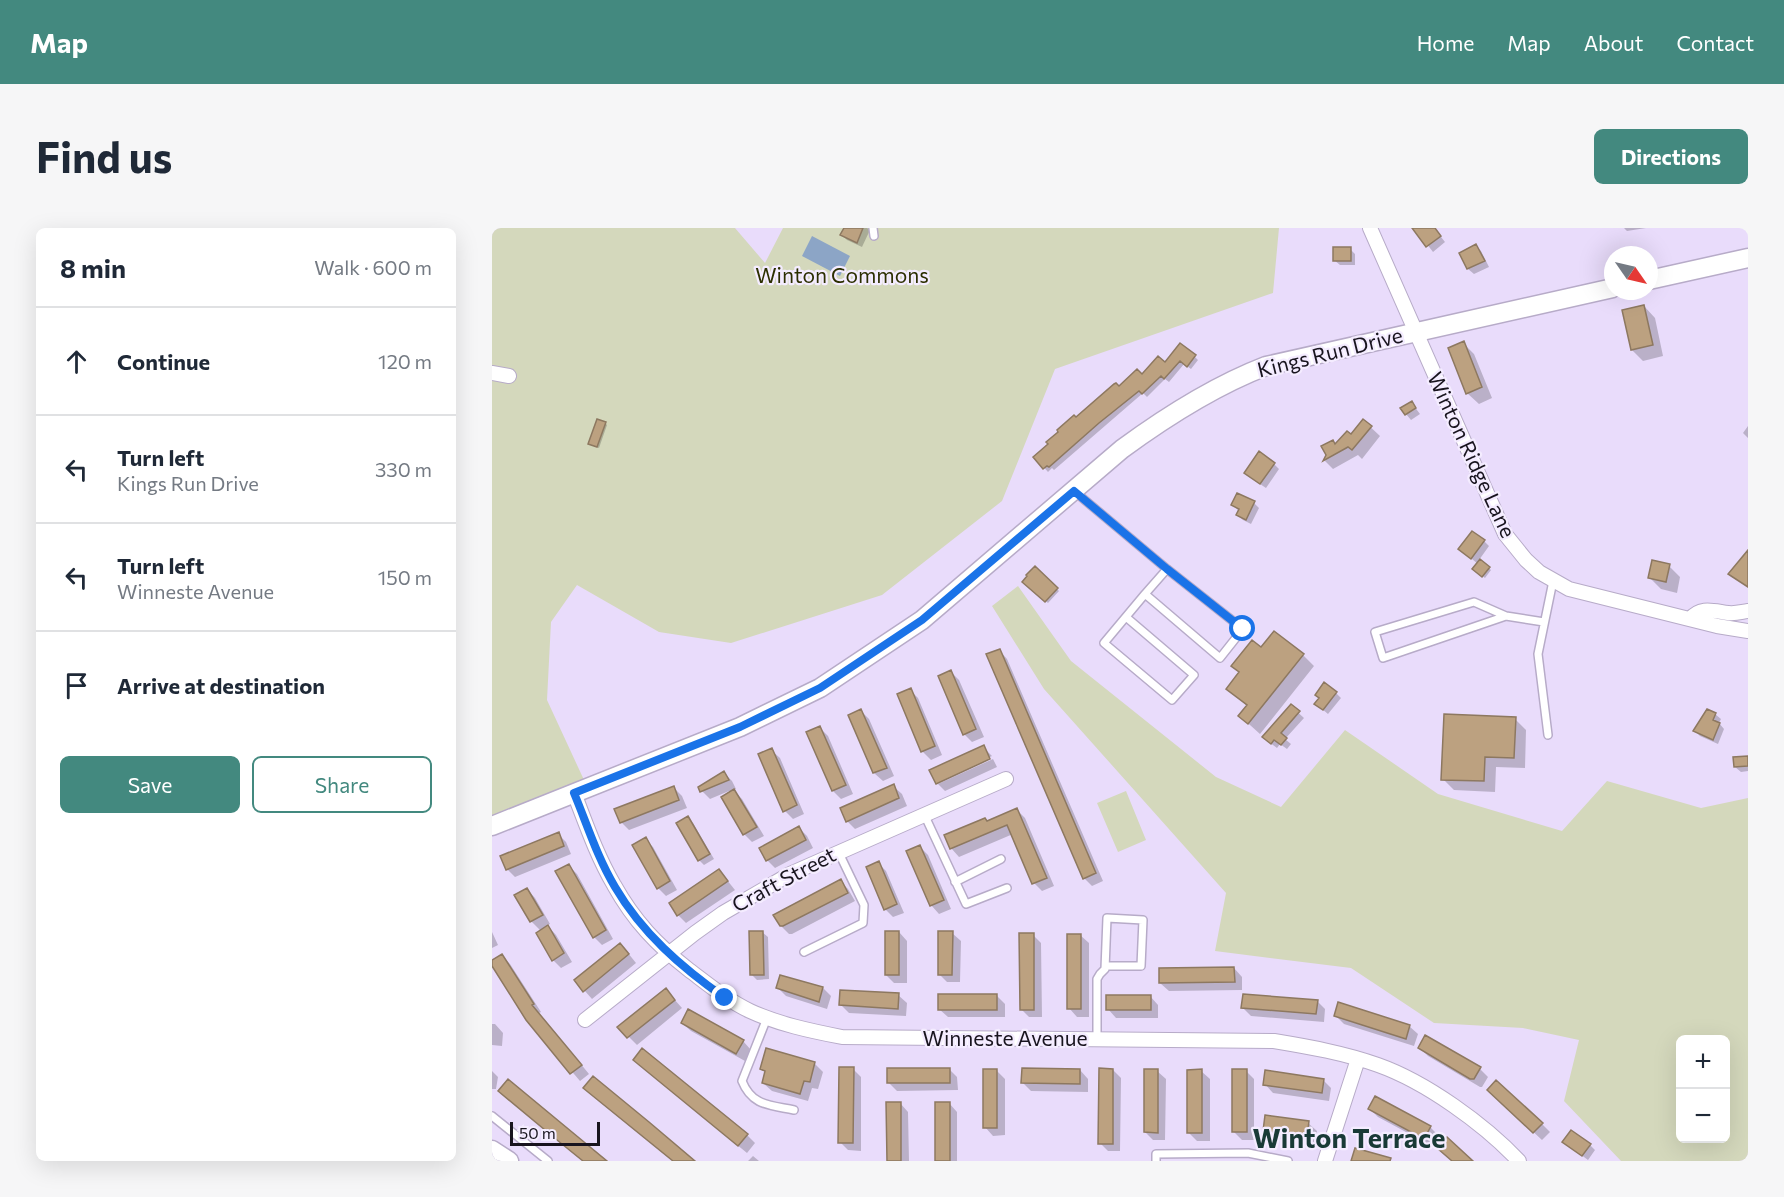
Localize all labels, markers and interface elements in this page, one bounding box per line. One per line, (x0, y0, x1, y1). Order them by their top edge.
text: Map (30, 25, 88, 59)
text: Home (1417, 30, 1474, 55)
text: Map (1507, 30, 1551, 55)
text: About (1584, 30, 1643, 55)
text: Contact (1676, 30, 1754, 55)
button: Directions (1594, 129, 1748, 184)
text: Find us (36, 130, 172, 182)
north arrow (1604, 246, 1658, 300)
text: 8 min (60, 252, 126, 283)
text: Walk · 600 m (314, 255, 432, 279)
park label: Winton Commons (755, 262, 929, 287)
street label: Kings Run Drive (1254, 321, 1405, 382)
icon: ahead (60, 345, 93, 378)
text: Continue (117, 348, 210, 375)
text: 120 m (378, 349, 432, 373)
street label: Winton Ridge Lane (1423, 368, 1522, 541)
text: Turn left (117, 444, 204, 471)
icon: left (60, 453, 93, 486)
text: 330 m (375, 457, 432, 481)
text: Kings Run Drive (117, 471, 259, 495)
text: Turn left (117, 552, 204, 579)
icon: left (60, 561, 93, 594)
text: 150 m (378, 565, 432, 589)
text: Winneste Avenue (117, 579, 274, 603)
route start (1229, 615, 1255, 641)
icon: arrive (60, 669, 93, 702)
text: Arrive at destination (117, 672, 325, 699)
button: Save (60, 756, 240, 813)
button: Share (252, 756, 432, 813)
street label: Craft Street (727, 841, 839, 916)
route end (711, 984, 737, 1010)
street label: Winneste Avenue (922, 1025, 1088, 1050)
map controls (1676, 1035, 1730, 1143)
button: + (1676, 1035, 1730, 1089)
button: − (1676, 1089, 1730, 1143)
scale bar (510, 1119, 600, 1146)
district label: Winton Terrace (1253, 1121, 1445, 1154)
text: 50 m (519, 1123, 556, 1142)

